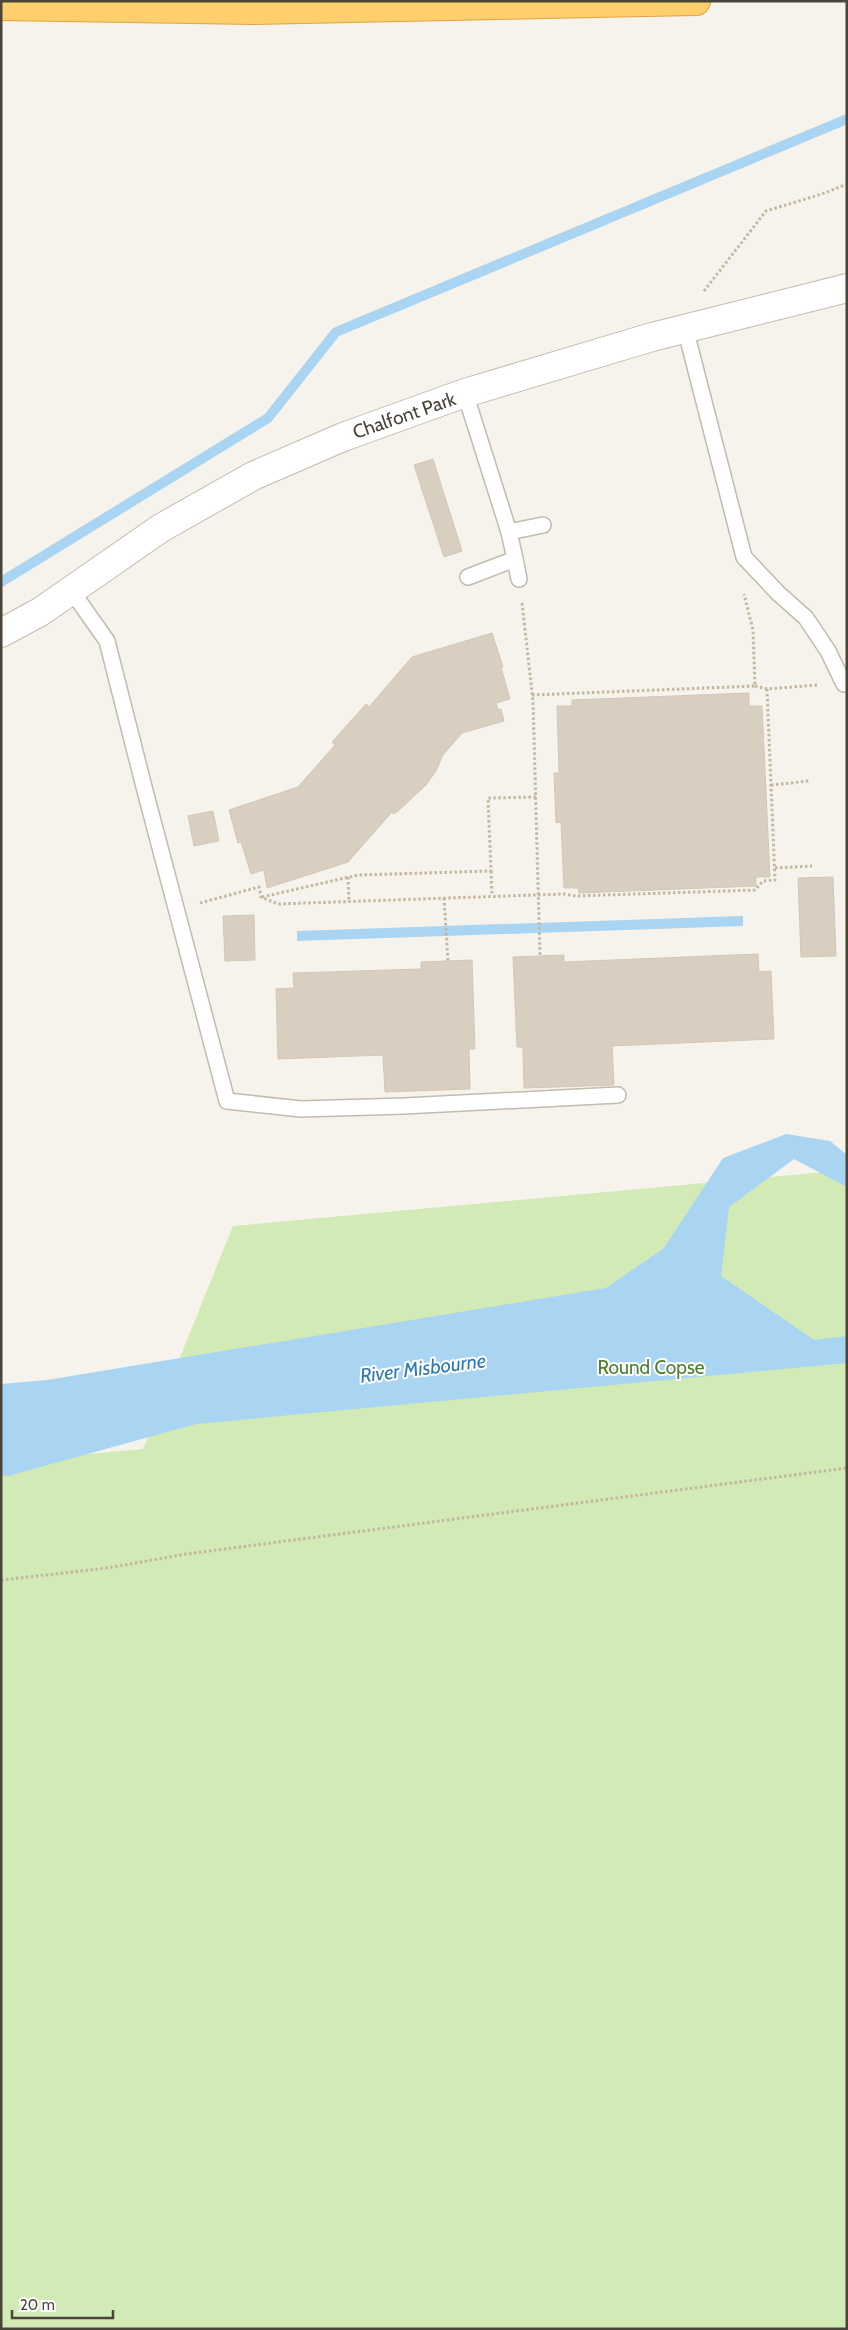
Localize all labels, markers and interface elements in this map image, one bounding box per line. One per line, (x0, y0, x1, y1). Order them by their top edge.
street label: Chalfont Park (350, 387, 459, 444)
water label: River Misbourne (359, 1348, 487, 1388)
park label: Round Copse (597, 1356, 705, 1379)
scale bar (12, 2288, 114, 2320)
text: 20 m (20, 2296, 55, 2314)

